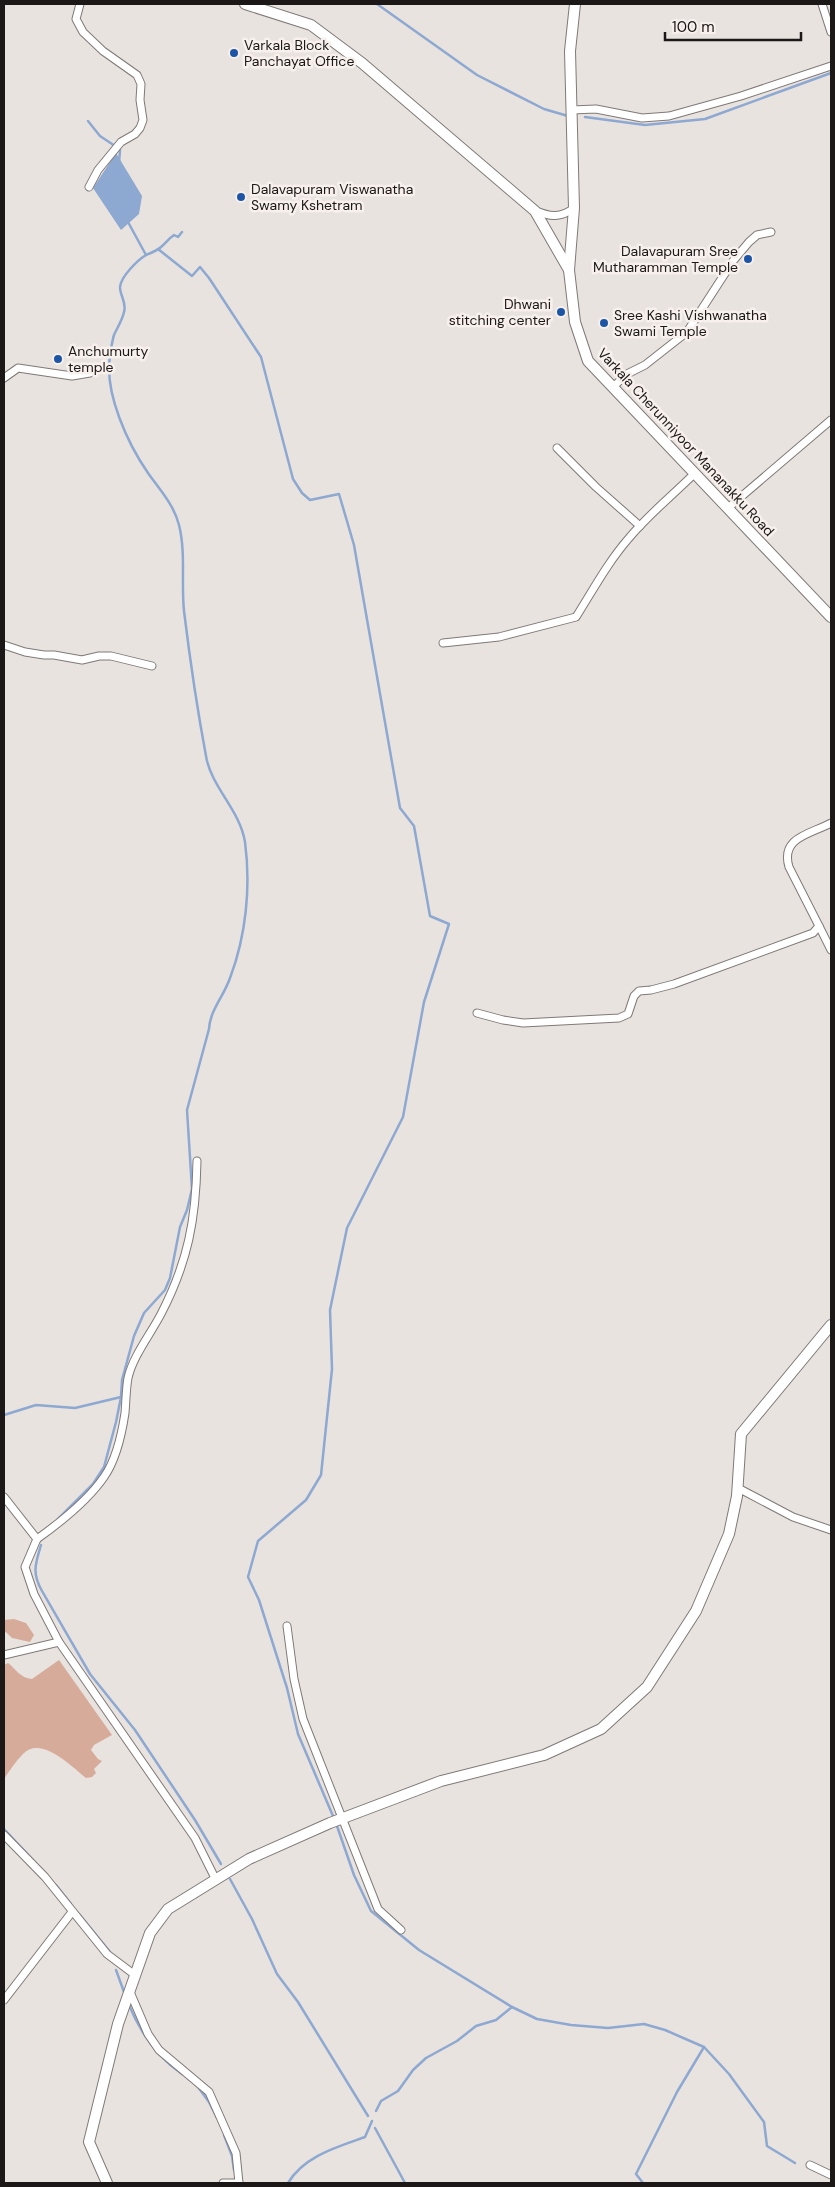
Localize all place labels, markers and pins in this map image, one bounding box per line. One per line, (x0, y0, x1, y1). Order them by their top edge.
place label: Varkala Block Panchayat Office (244, 36, 354, 70)
marker: Varkala Block Panchayat Office (228, 47, 240, 59)
place label: Dalavapuram Viswanatha Swamy Kshetram (251, 180, 413, 214)
marker: Dalavapuram Viswanatha Swamy Kshetram (235, 191, 247, 203)
place label: Dalavapuram Sree Mutharamman Temple (593, 242, 738, 276)
marker: Dalavapuram Sree Mutharamman Temple (742, 253, 754, 265)
place label: Dhwani stitching center (449, 295, 551, 329)
marker: Dhwani stitching center (555, 306, 567, 318)
place label: Sree Kashi Vishwanatha Swami Temple (614, 306, 767, 340)
marker: Sree Kashi Vishwanatha Swami Temple (598, 317, 610, 329)
place label: Anchumurty temple (68, 342, 149, 376)
marker: Anchumurty temple (52, 353, 64, 365)

